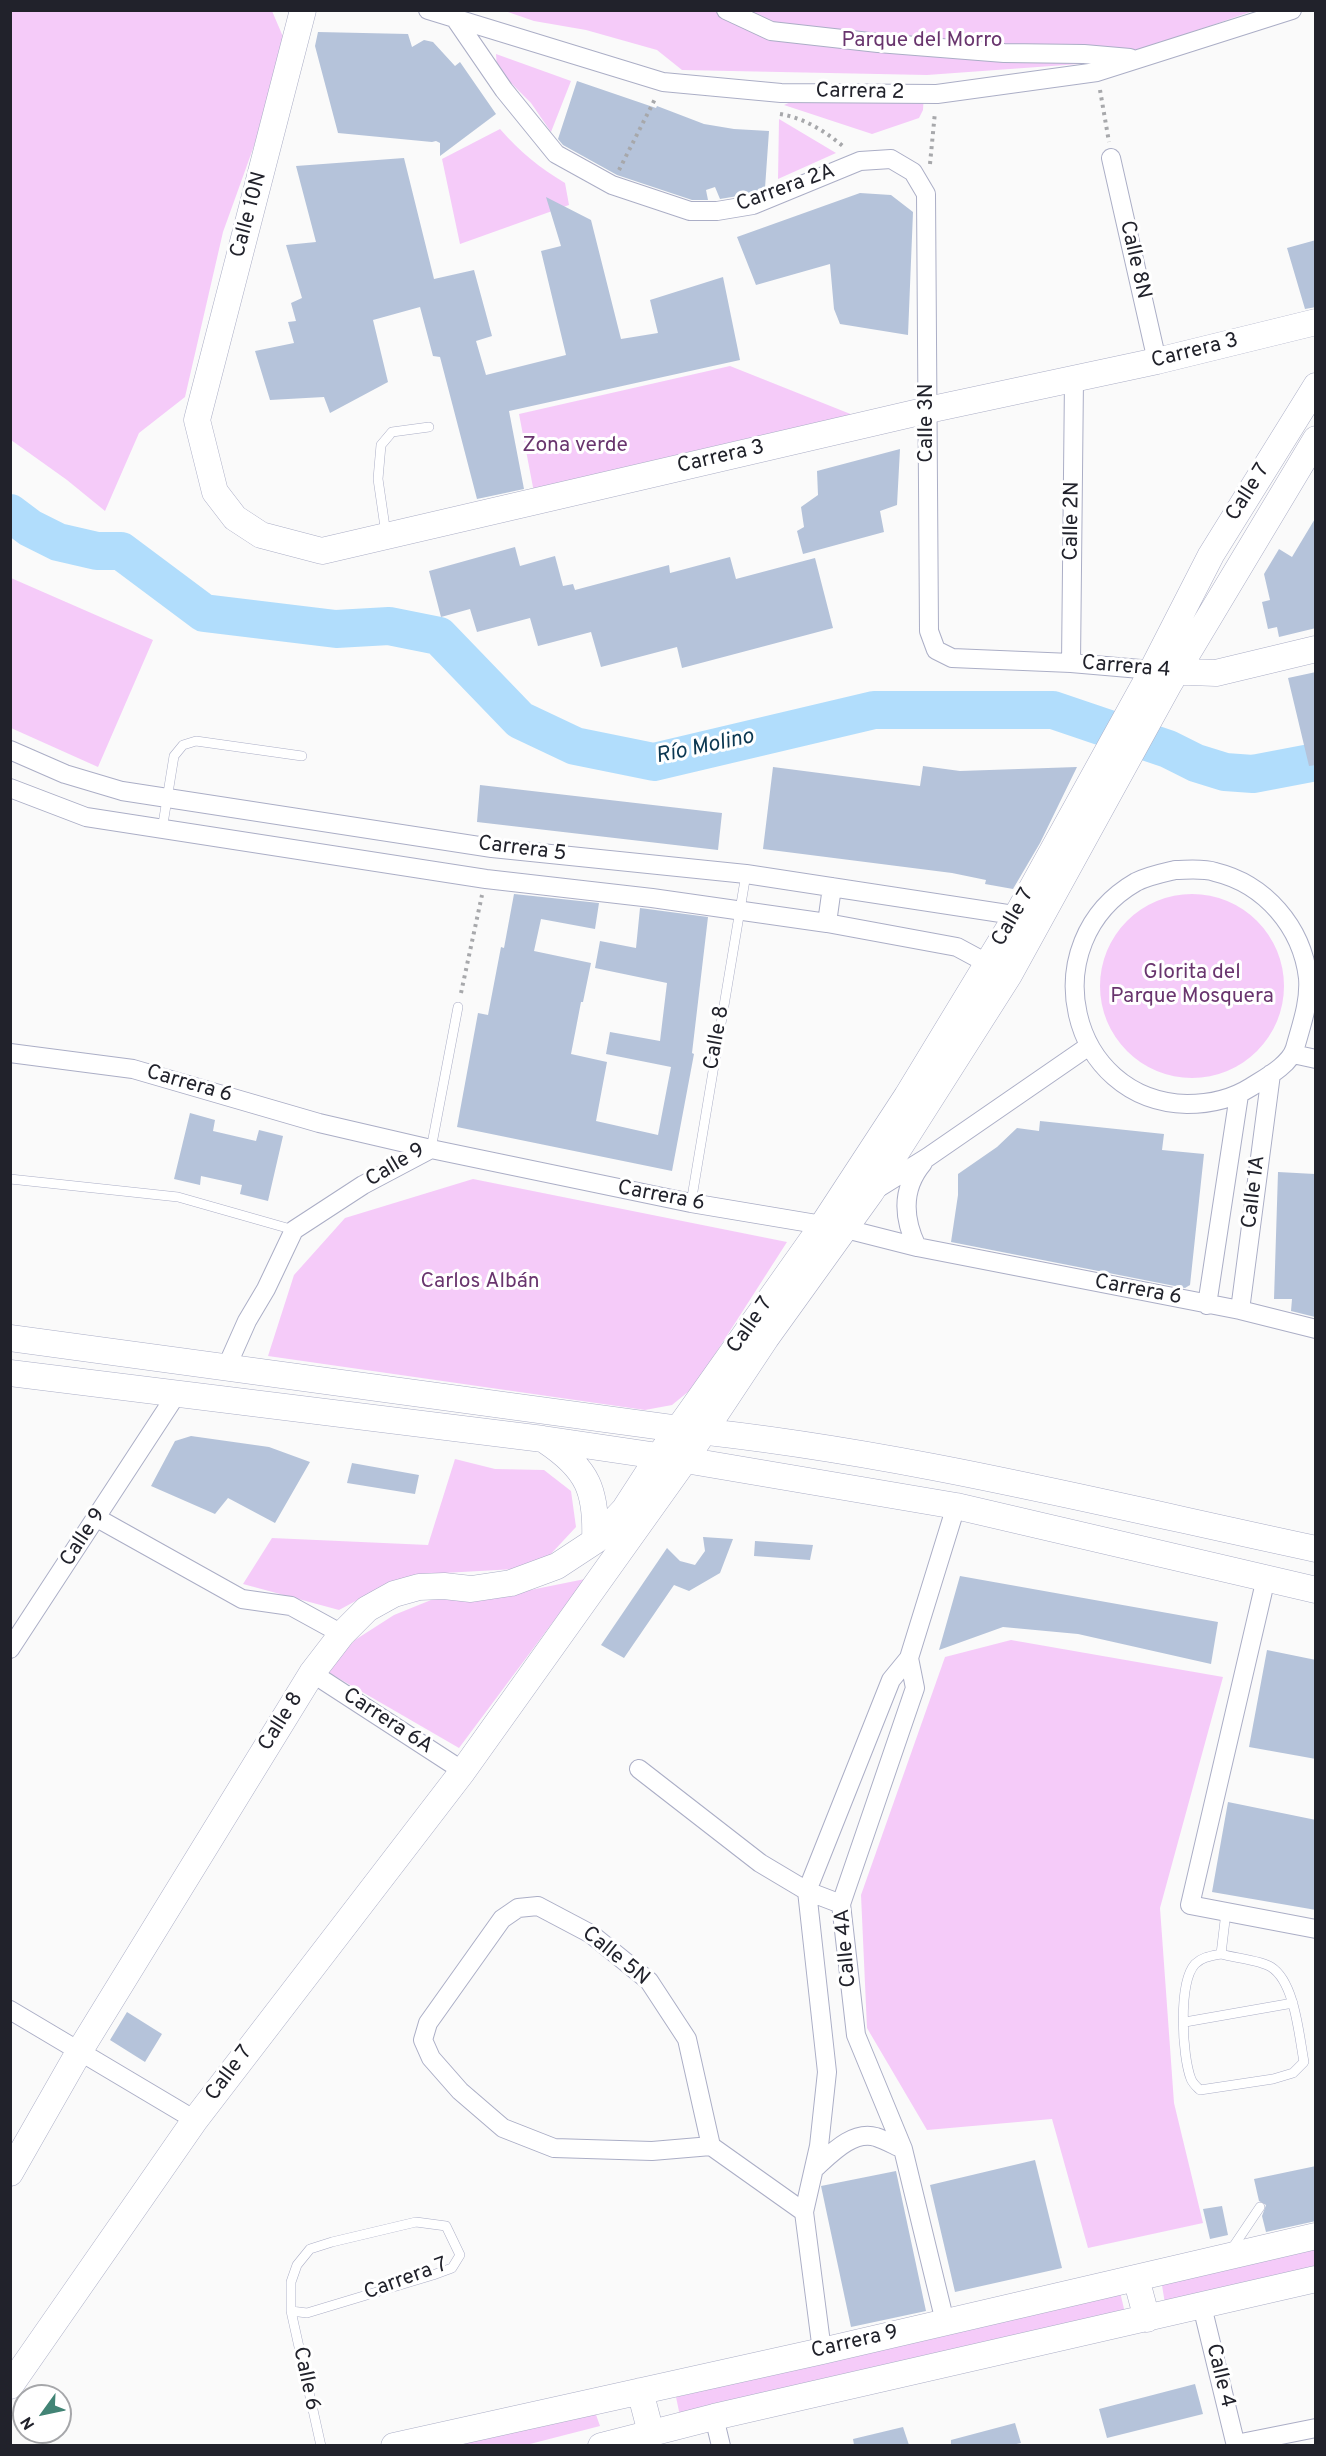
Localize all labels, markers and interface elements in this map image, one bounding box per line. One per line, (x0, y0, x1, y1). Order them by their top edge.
park label: Parque del Morro (841, 29, 1003, 55)
street label: Carrera 2 (815, 80, 905, 106)
street label: Carrera 2A (733, 160, 839, 218)
street label: Calle 10N (226, 169, 274, 261)
street label: Calle 8N (1113, 218, 1155, 302)
street label: Carrera 3 (1149, 329, 1241, 375)
street label: Calle 3N (915, 383, 941, 463)
park label: Zona verde (522, 434, 628, 460)
street label: Carrera 3 (675, 436, 767, 480)
street label: Calle 7 (1222, 460, 1276, 526)
street label: Calle 2N (1060, 481, 1086, 561)
street label: Carrera 4 (1081, 652, 1171, 684)
water label: Río Molino (654, 725, 756, 771)
street label: Carrera 5 (476, 832, 568, 868)
street label: Calle 7 (987, 884, 1041, 952)
park label: Glorita del Parque Mosquera (1110, 961, 1274, 1011)
street label: Calle 8 (700, 1004, 736, 1072)
street label: Carrera 6 (143, 1061, 235, 1109)
street label: Calle 9 (362, 1139, 430, 1193)
street label: Calle 1A (1238, 1154, 1272, 1230)
street label: Carrera 6 (615, 1176, 707, 1218)
park label: Carlos Albán (420, 1270, 540, 1296)
street label: Carrera 6 (1092, 1270, 1184, 1312)
street label: Calle 7 (723, 1293, 779, 1359)
street label: Calle 9 (56, 1504, 112, 1572)
street label: Carrera 6A (337, 1684, 437, 1760)
street label: Calle 8 (254, 1688, 310, 1756)
street label: Calle 4A (831, 1908, 863, 1988)
street label: Calle 5N (576, 1922, 654, 1992)
street label: Calle 7 (201, 2041, 259, 2107)
street label: Carrera 7 (361, 2253, 451, 2307)
street label: Carrera 9 (809, 2321, 901, 2365)
street label: Calle 4 (1199, 2341, 1239, 2411)
street label: Calle 6 (286, 2345, 324, 2413)
north arrow (12, 2384, 72, 2444)
text: N (17, 2412, 40, 2433)

